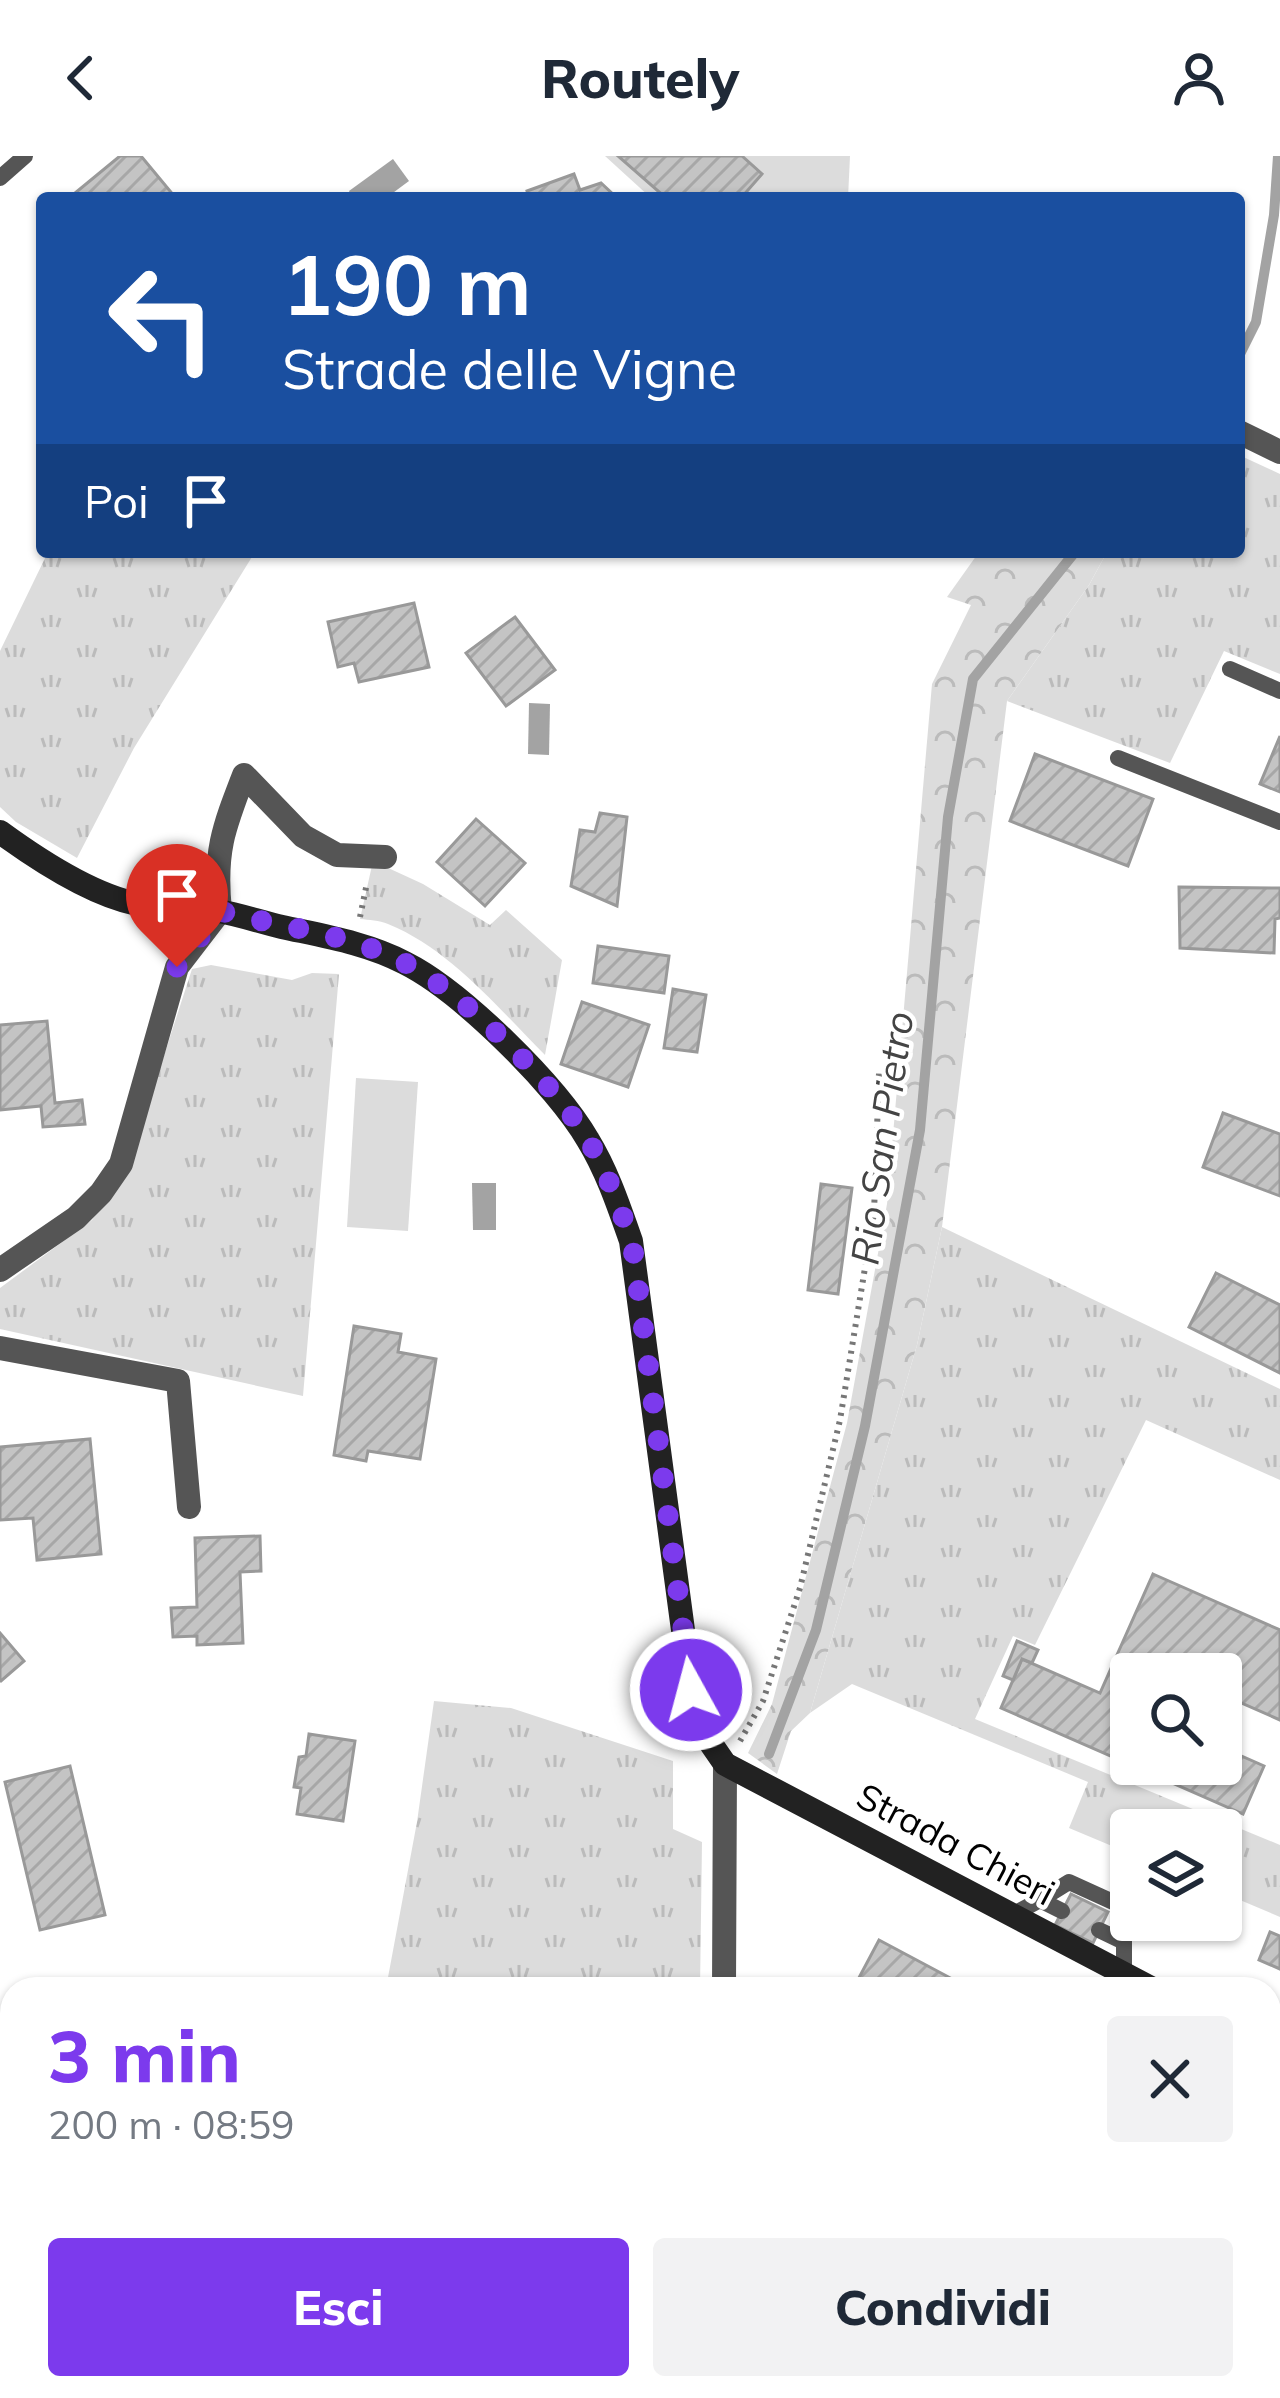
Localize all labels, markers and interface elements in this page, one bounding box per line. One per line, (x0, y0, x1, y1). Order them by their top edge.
text: Routely (541, 44, 739, 112)
icon: back (48, 45, 114, 111)
icon: person (1166, 45, 1232, 111)
text: 190 m (282, 231, 532, 336)
icon: left (84, 240, 240, 396)
text: Strade delle Vigne (282, 335, 737, 403)
icon: arrive (173, 468, 239, 534)
text: Poi (84, 473, 149, 529)
pin (126, 844, 228, 967)
icon: arrive (144, 862, 210, 928)
water label: Rio San Pietro (839, 1008, 924, 1268)
position arrow (628, 1627, 754, 1753)
map controls (1110, 1653, 1242, 1941)
button: search (1110, 1653, 1242, 1785)
street label: Strada Chieri (850, 1773, 1063, 1914)
button: layers (1110, 1809, 1242, 1941)
text: 3 min (48, 2010, 241, 2100)
button: close (1107, 2016, 1233, 2142)
text: 200 m · 08:59 (48, 2100, 294, 2149)
button: Esci (48, 2238, 629, 2376)
button: Condividi (653, 2238, 1233, 2376)

